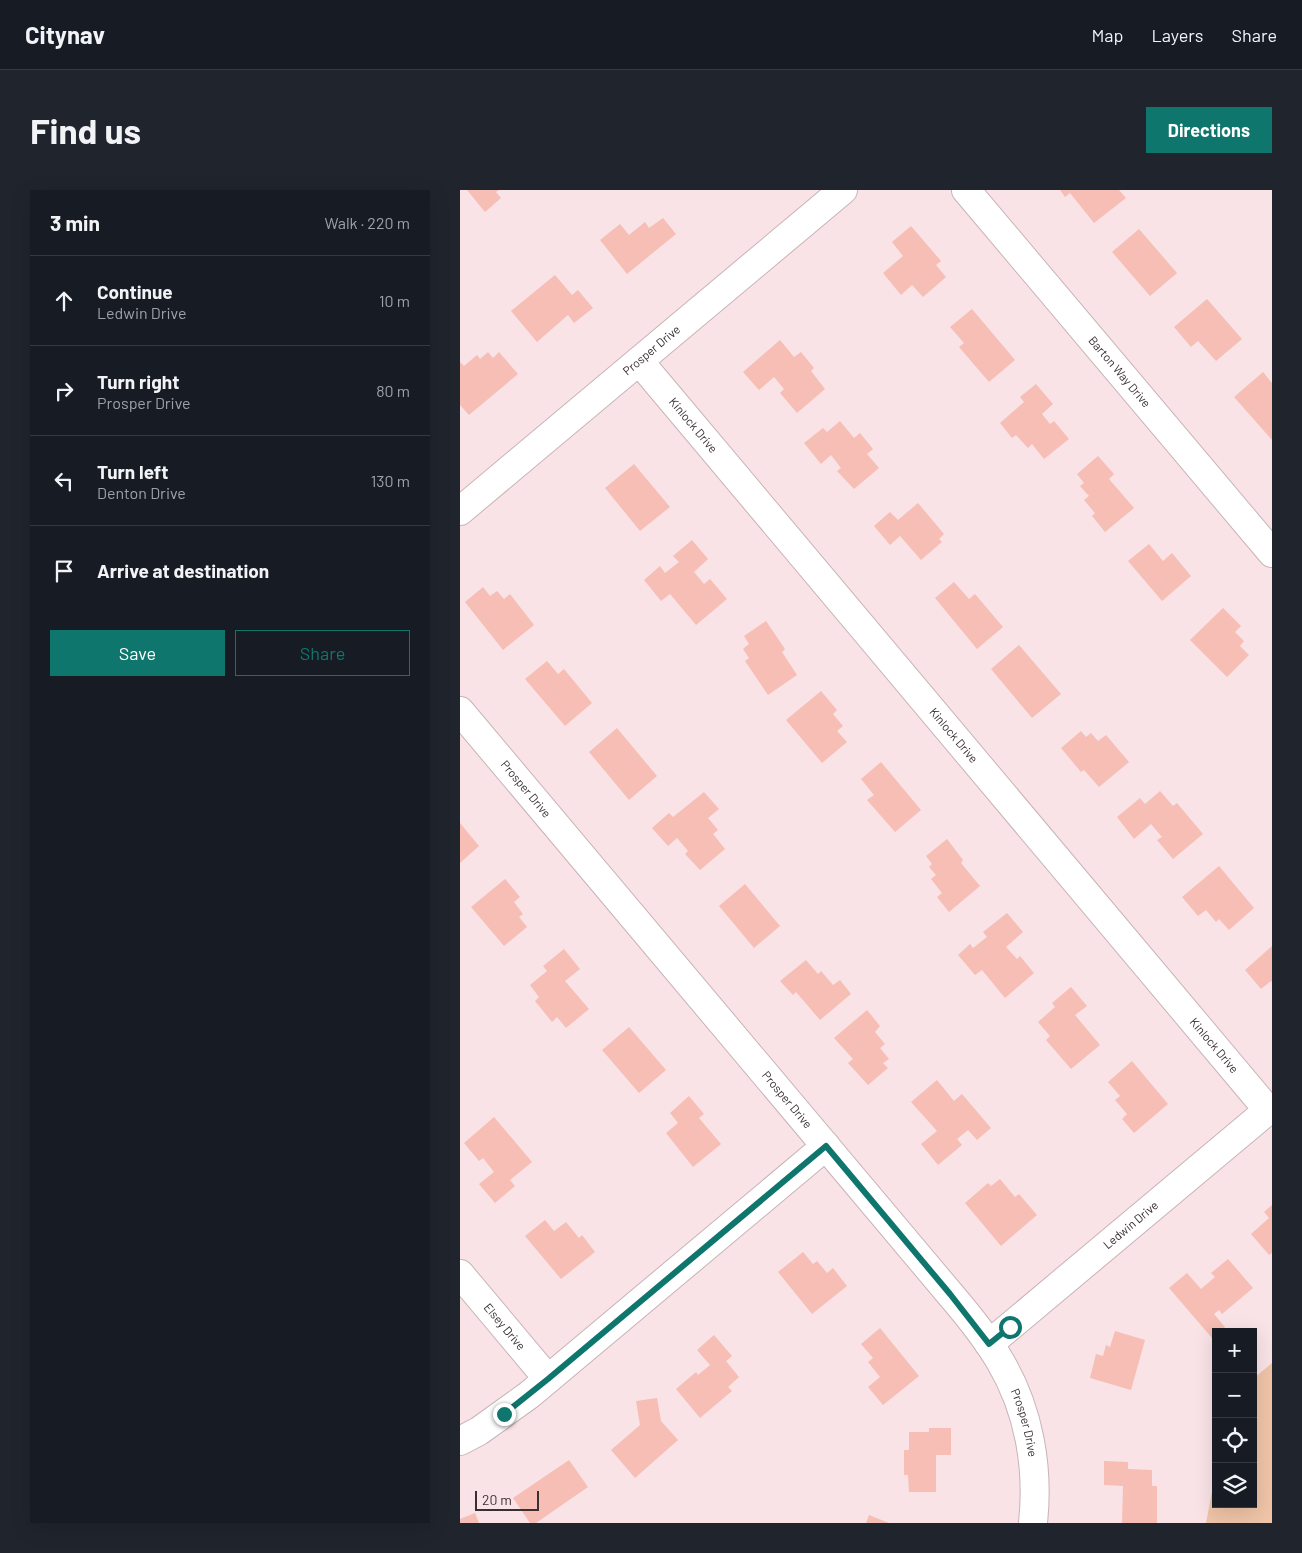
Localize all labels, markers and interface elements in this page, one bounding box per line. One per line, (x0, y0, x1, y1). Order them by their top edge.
text: Citynav (25, 20, 105, 49)
text: Map (1091, 24, 1123, 46)
text: Layers (1151, 24, 1204, 46)
text: Share (1232, 24, 1277, 46)
button: Directions (1146, 107, 1272, 153)
text: Find us (30, 109, 141, 151)
text: 3 min (50, 210, 100, 235)
text: Walk · 220 m (324, 213, 410, 232)
text: Continue (97, 280, 173, 303)
icon: ahead (50, 287, 78, 315)
text: 10 m (379, 291, 410, 310)
text: Ledwin Drive (97, 303, 186, 322)
street label: Prosper Drive (620, 322, 682, 378)
street label: Barton Way Drive (1086, 333, 1154, 410)
text: Turn right (97, 370, 179, 393)
icon: right (50, 377, 78, 405)
text: 80 m (376, 381, 410, 400)
text: Prosper Drive (97, 393, 191, 412)
street label: Kinlock Drive (667, 394, 721, 455)
text: Turn left (97, 460, 168, 483)
icon: left (50, 467, 78, 495)
text: 130 m (371, 471, 410, 490)
text: Denton Drive (97, 483, 186, 502)
icon: arrive (50, 557, 78, 585)
text: Arrive at destination (97, 559, 269, 582)
button: Save (50, 630, 225, 676)
button: Share (235, 630, 410, 676)
street label: Kinlock Drive (927, 704, 981, 765)
street label: Prosper Drive (498, 757, 554, 820)
street label: Kinlock Drive (1188, 1015, 1242, 1075)
street label: Prosper Drive (760, 1068, 816, 1131)
street label: Ledwin Drive (1100, 1198, 1160, 1251)
street label: Elsey Drive (481, 1300, 529, 1352)
route start (999, 1316, 1022, 1339)
map controls (1212, 1328, 1257, 1508)
button: + (1212, 1328, 1257, 1373)
button: − (1212, 1373, 1257, 1418)
street label: Prosper Drive (1009, 1386, 1040, 1458)
route end (493, 1403, 516, 1426)
button: locate (1212, 1418, 1257, 1463)
button: layers (1212, 1463, 1257, 1508)
scale bar (475, 1488, 539, 1511)
text: 20 m (482, 1491, 512, 1508)

